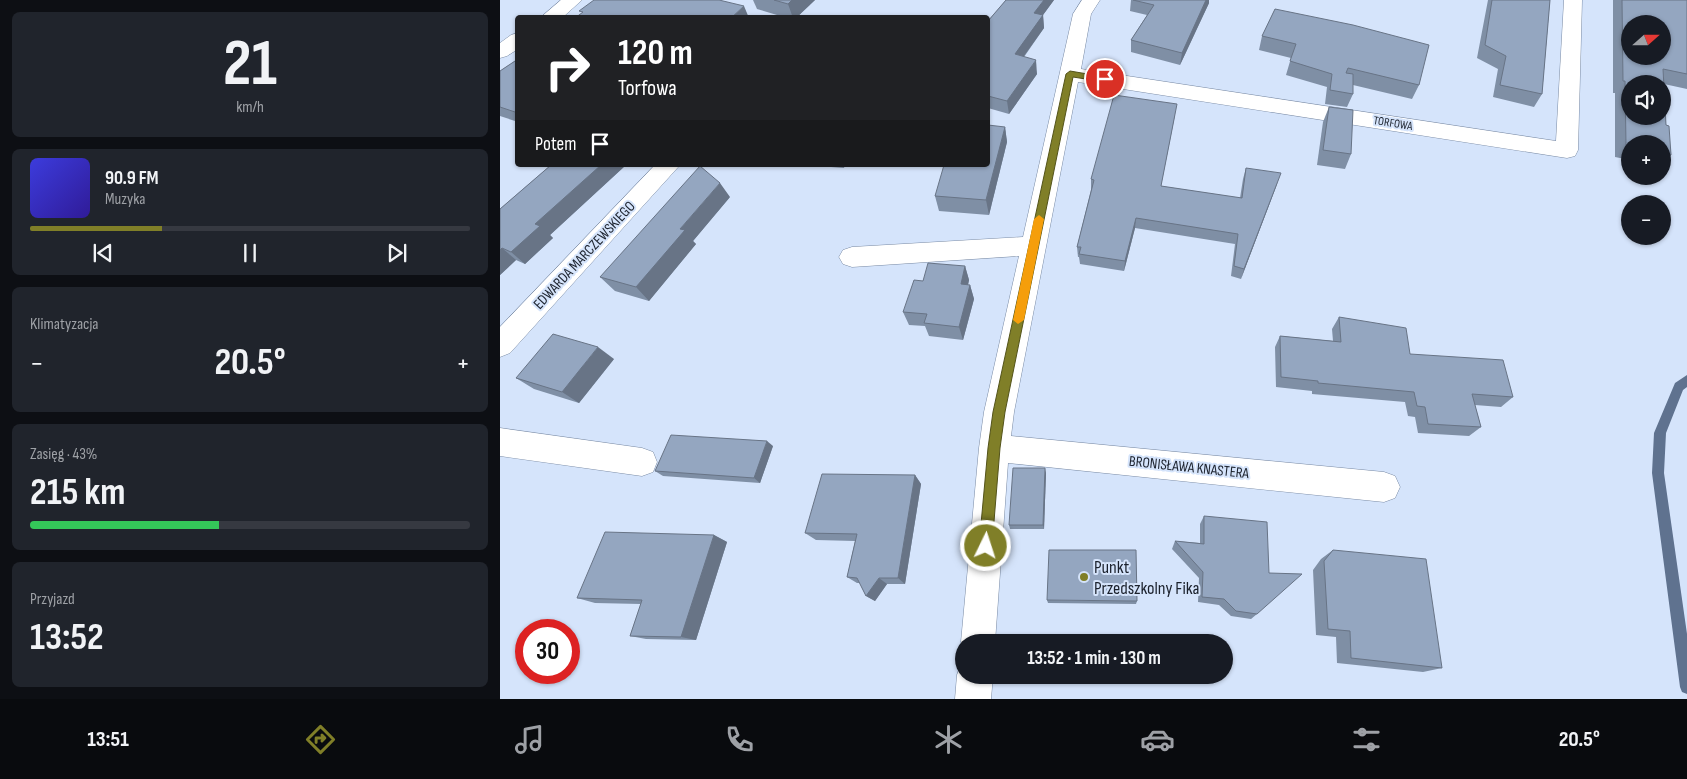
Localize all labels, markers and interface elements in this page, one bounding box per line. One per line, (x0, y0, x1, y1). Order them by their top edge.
north arrow (1621, 15, 1671, 65)
map controls (1621, 15, 1671, 245)
text: 21 (223, 26, 277, 104)
text: 120 m (618, 32, 693, 75)
icon: right (535, 35, 600, 100)
pin (1084, 58, 1126, 100)
icon: arrive (1091, 65, 1119, 93)
text: Torfowa (618, 75, 677, 102)
button: sound (1621, 75, 1671, 125)
text: km/h (236, 98, 264, 117)
street label: TORFOWA (1372, 113, 1414, 134)
icon: arrive (586, 130, 614, 158)
text: Potem (535, 133, 576, 156)
button: + (1621, 135, 1671, 185)
text: 90.9 FM (105, 167, 159, 190)
text: Muzyka (105, 190, 145, 209)
button: − (1621, 195, 1671, 245)
street label: EDWARDA MARCZEWSKIEGO (529, 197, 639, 313)
icon: previous (89, 239, 117, 267)
icon: pause (236, 239, 264, 267)
icon: next (383, 239, 411, 267)
text: Klimatyzacja (30, 315, 99, 334)
text: 20.5° (214, 340, 286, 385)
text: − (30, 347, 44, 380)
text: + (456, 347, 470, 380)
text: Zasięg · 43% (30, 445, 97, 464)
street label: BRONISŁAWA KNASTERA (1128, 452, 1250, 483)
text: 215 km (30, 470, 126, 515)
position arrow (959, 519, 1011, 571)
place label: Punkt Przedszkolny Fika (1094, 557, 1200, 599)
marker: Punkt Przedszkolny Fika (1078, 571, 1090, 583)
text: Przyjazd (30, 590, 75, 609)
text: 13:52 (30, 615, 104, 660)
speed limit sign: 30 (515, 619, 580, 684)
text: 13:52 · 1 min · 130 m (1027, 647, 1161, 670)
icon: directions (303, 722, 338, 757)
icon: music (512, 722, 547, 757)
icon: phone (722, 722, 757, 757)
icon: climate (931, 722, 966, 757)
icon: car (1140, 722, 1175, 757)
icon: filters (1349, 722, 1384, 757)
text: 13:51 (87, 726, 129, 753)
text: 20.5° (1559, 726, 1600, 753)

